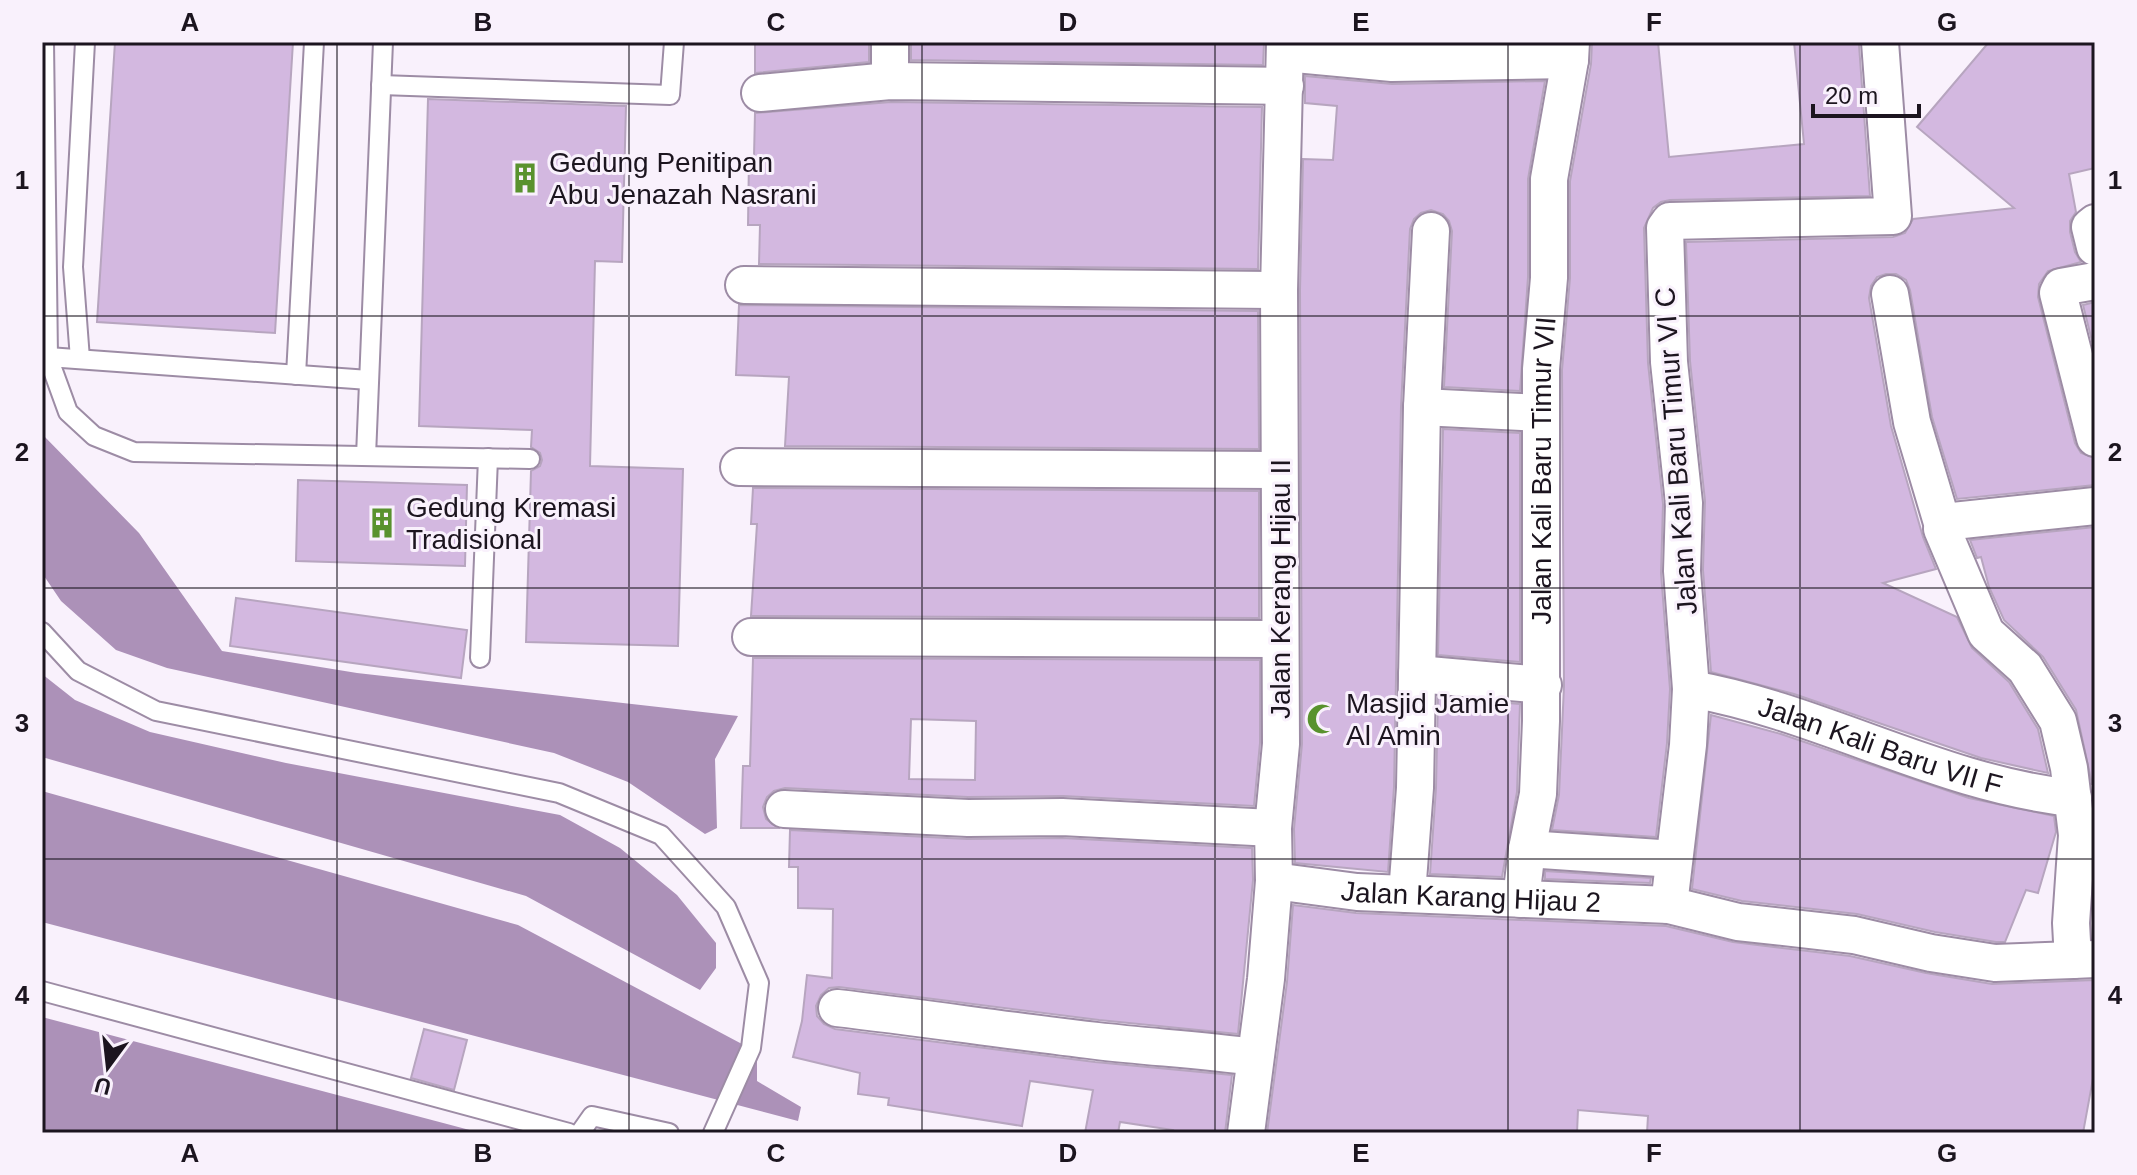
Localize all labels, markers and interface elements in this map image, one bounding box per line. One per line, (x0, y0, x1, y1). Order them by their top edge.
text: A (181, 7, 200, 37)
text: B (474, 7, 492, 37)
text: C (767, 7, 786, 37)
text: D (1059, 7, 1077, 37)
text: E (1352, 7, 1370, 37)
text: F (1646, 7, 1662, 37)
text: G (1937, 7, 1957, 37)
scale bar (1813, 68, 1919, 118)
text: 20 m (1825, 82, 1878, 109)
place label: Gedung Penitipan Abu Jenazah Nasrani (549, 147, 817, 210)
building icon: Gedung Penitipan Abu Jenazah Nasrani (508, 161, 542, 195)
text: 1 (15, 165, 29, 195)
text: 1 (2108, 165, 2122, 195)
street label: Jalan Kali Baru Timur VI C (1649, 286, 1703, 616)
street label: Jalan Kali Baru Timur VII (1526, 315, 1561, 625)
text: 2 (15, 437, 29, 467)
text: 2 (2108, 437, 2122, 467)
street label: Jalan Kerang Hijau II (1265, 459, 1296, 719)
place label: Gedung Kremasi Tradisional (406, 492, 616, 555)
building icon: Gedung Kremasi Tradisional (365, 506, 399, 540)
place label: Masjid Jamie Al Amin (1346, 688, 1509, 751)
street label: Jalan Kali Baru VII F (1755, 690, 2006, 800)
mosque icon: Masjid Jamie Al Amin (1305, 702, 1339, 736)
text: 3 (15, 708, 29, 738)
text: 3 (2108, 708, 2122, 738)
street label: Jalan Karang Hijau 2 (1339, 875, 1602, 918)
text: 4 (15, 980, 30, 1010)
text: 4 (2108, 980, 2123, 1010)
north arrow (68, 1027, 148, 1107)
text: U (92, 1072, 114, 1100)
text: A (181, 1138, 200, 1168)
text: B (474, 1138, 492, 1168)
text: C (767, 1138, 786, 1168)
text: D (1059, 1138, 1077, 1168)
text: E (1352, 1138, 1370, 1168)
text: F (1646, 1138, 1662, 1168)
text: G (1937, 1138, 1957, 1168)

